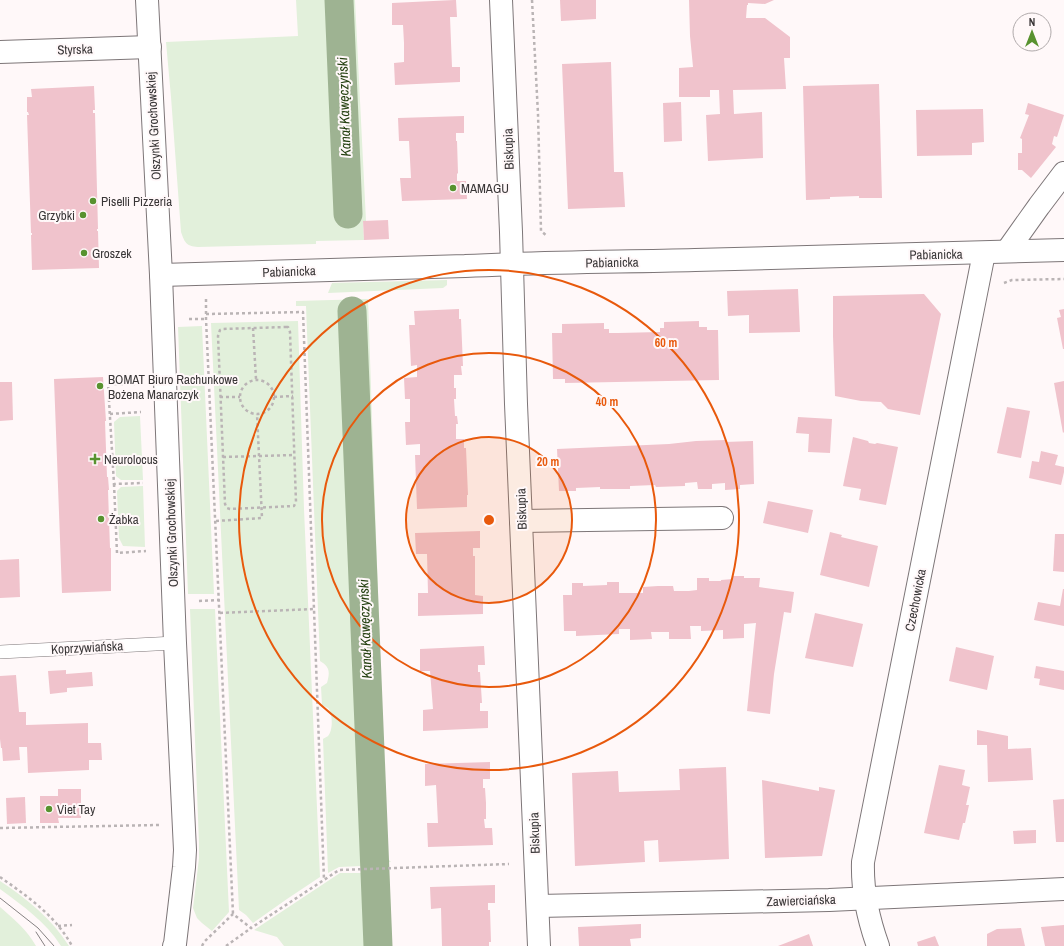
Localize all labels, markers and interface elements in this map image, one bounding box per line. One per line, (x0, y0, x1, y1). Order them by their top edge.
north arrow (1012, 12, 1052, 52)
text: N (1029, 15, 1035, 29)
street label: Styrska (57, 40, 93, 59)
water label: Kanał Kawęczyński (333, 56, 355, 157)
street label: Olszynki Grochowskiej (142, 71, 165, 181)
street label: Biskupia (499, 128, 518, 170)
place label: MAMAGU (461, 180, 509, 197)
marker: MAMAGU (448, 183, 458, 193)
place label: Piselli Pizzeria (101, 193, 172, 210)
marker: Piselli Pizzeria (88, 196, 98, 206)
place label: Grzybki (38, 207, 75, 224)
marker: Grzybki (78, 210, 88, 220)
place label: Groszek (92, 245, 132, 262)
street label: Pabianicka (909, 246, 963, 263)
marker: Groszek (79, 248, 89, 258)
street label: Pabianicka (585, 254, 639, 271)
street label: Pabianicka (262, 262, 316, 281)
text: 60 m (655, 335, 677, 351)
place label: BOMAT Biuro Rachunkowe Bożena Manarczyk (108, 371, 238, 403)
marker: BOMAT Biuro Rachunkowe Bożena Manarczyk (95, 381, 105, 391)
text: 40 m (596, 394, 618, 410)
place label: Neurolocus (104, 451, 158, 468)
marker: Neurolocus (89, 453, 101, 465)
text: 20 m (537, 454, 559, 470)
street label: Olszynki Grochowskiej (161, 479, 182, 587)
street label: Biskupia (512, 488, 531, 530)
place label: Żabka (109, 511, 139, 528)
centre of rings (482, 513, 496, 527)
marker: Żabka (96, 514, 106, 524)
street label: Czechowicka (901, 567, 930, 633)
water label: Kanał Kawęczyński (354, 578, 376, 679)
street label: Koprzywiańska (50, 637, 124, 658)
place label: Viet Tay (57, 801, 96, 818)
marker: Viet Tay (44, 804, 54, 814)
street label: Biskupia (525, 812, 544, 854)
street label: Zawierciańska (766, 891, 836, 910)

